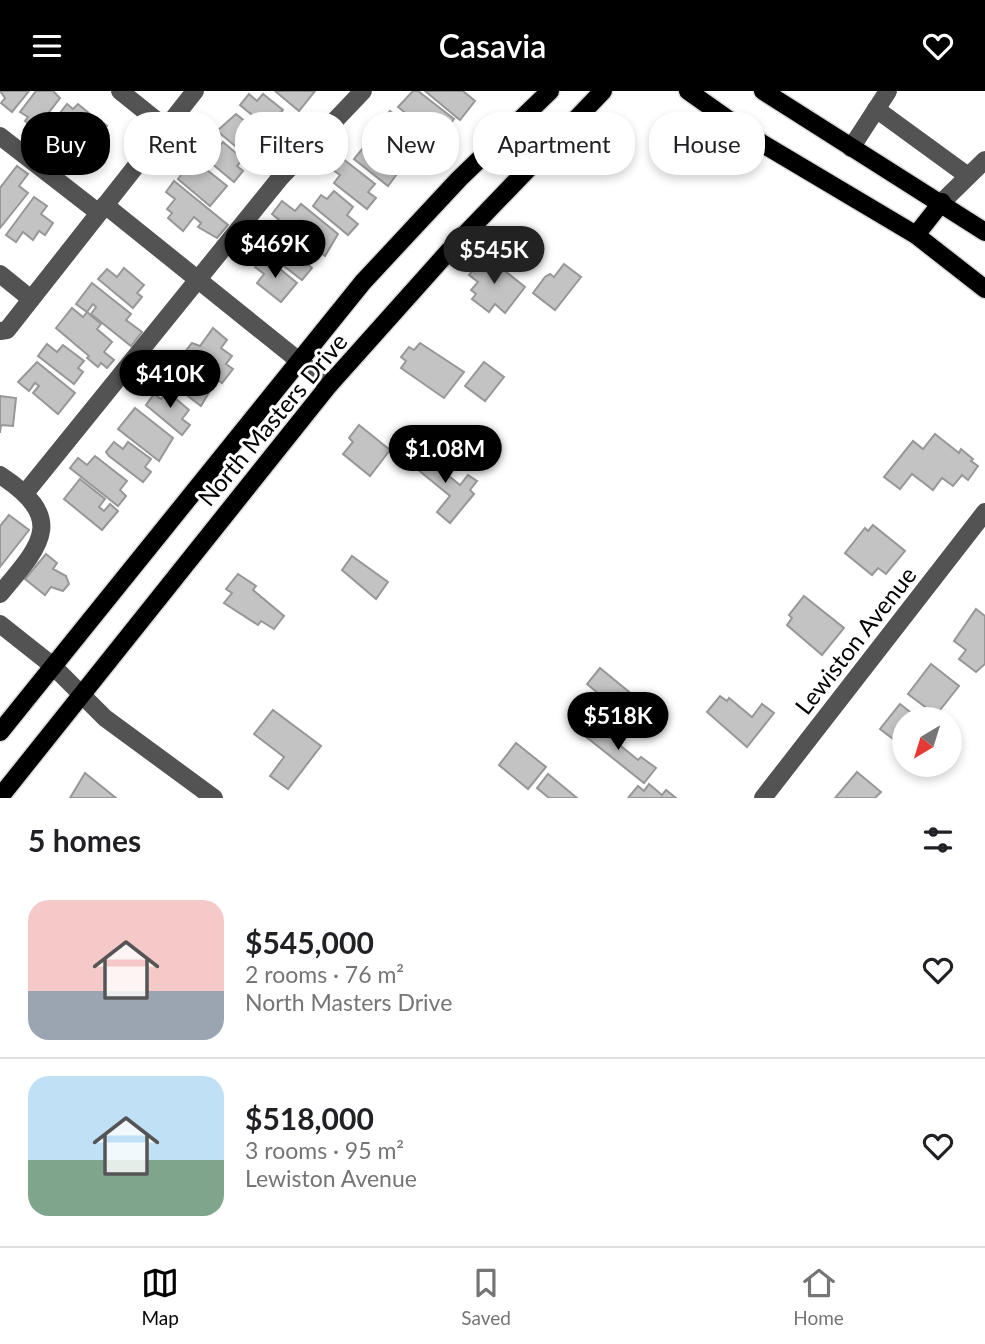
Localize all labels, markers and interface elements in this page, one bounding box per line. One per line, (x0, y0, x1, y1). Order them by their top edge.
text: Casavia (439, 26, 546, 65)
icon: menu (28, 27, 66, 65)
icon: heart (919, 27, 957, 65)
chip: Buy (21, 112, 110, 175)
chip: Rent (124, 112, 221, 175)
chip: Filters (235, 112, 348, 175)
chip: New (362, 112, 459, 175)
chip: Apartment (473, 112, 635, 175)
chip: House (649, 112, 765, 175)
pin: $469K (226, 221, 324, 280)
pin: $545K (445, 227, 543, 286)
text: $469K (240, 229, 310, 257)
text: $545K (459, 235, 529, 263)
street label: North Masters Drive (191, 327, 353, 511)
pin: $410K (121, 351, 219, 410)
text: $410K (135, 359, 205, 387)
pin: $1.08M (388, 425, 502, 485)
text: $1.08M (405, 434, 485, 462)
street label: Lewiston Avenue (788, 560, 922, 720)
pin: $518K (569, 693, 667, 752)
text: $518K (583, 701, 653, 729)
north arrow (892, 707, 962, 777)
map controls (892, 707, 962, 777)
icon: filters (919, 821, 957, 859)
text: 5 homes (28, 822, 141, 858)
text: $545,000 (245, 924, 374, 960)
icon: home (84, 928, 168, 1012)
icon: heart (919, 951, 957, 989)
text: 2 rooms · 76 m² (245, 960, 404, 988)
text: North Masters Drive (245, 988, 452, 1016)
text: $518,000 (245, 1100, 374, 1136)
icon: home (84, 1104, 168, 1188)
icon: heart (919, 1127, 957, 1165)
text: 3 rooms · 95 m² (245, 1136, 404, 1164)
text: Lewiston Avenue (245, 1164, 417, 1192)
tab: Map (141, 1264, 179, 1329)
tab: Saved (461, 1264, 511, 1329)
tab: Home (793, 1264, 844, 1329)

